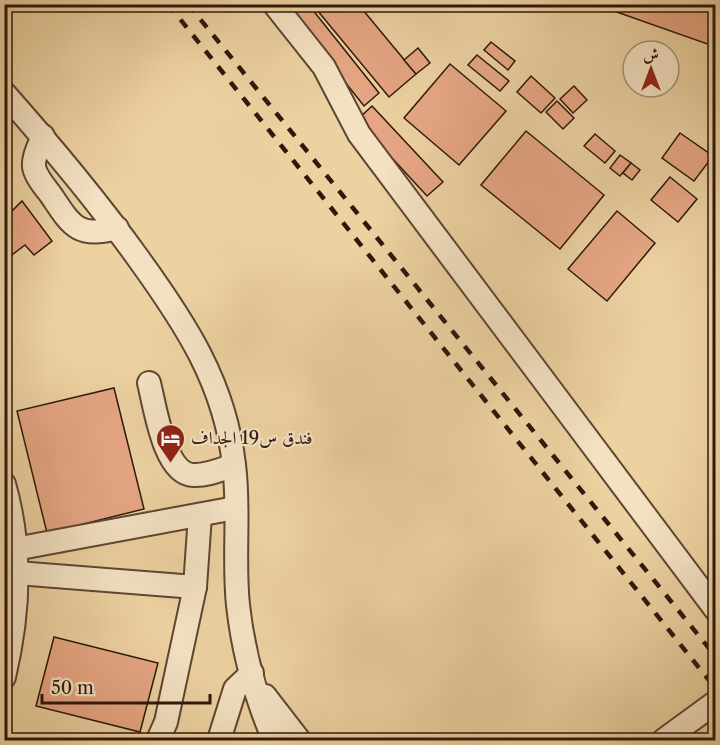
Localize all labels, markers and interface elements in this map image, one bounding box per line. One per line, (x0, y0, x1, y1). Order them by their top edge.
north arrow (621, 39, 681, 99)
text: ش (643, 44, 659, 64)
hotel icon: فندق س19 الجداف (154, 422, 186, 464)
place label: فندق س19 الجداف (191, 427, 312, 449)
scale bar (42, 667, 210, 705)
text: 50 m (51, 677, 94, 699)

